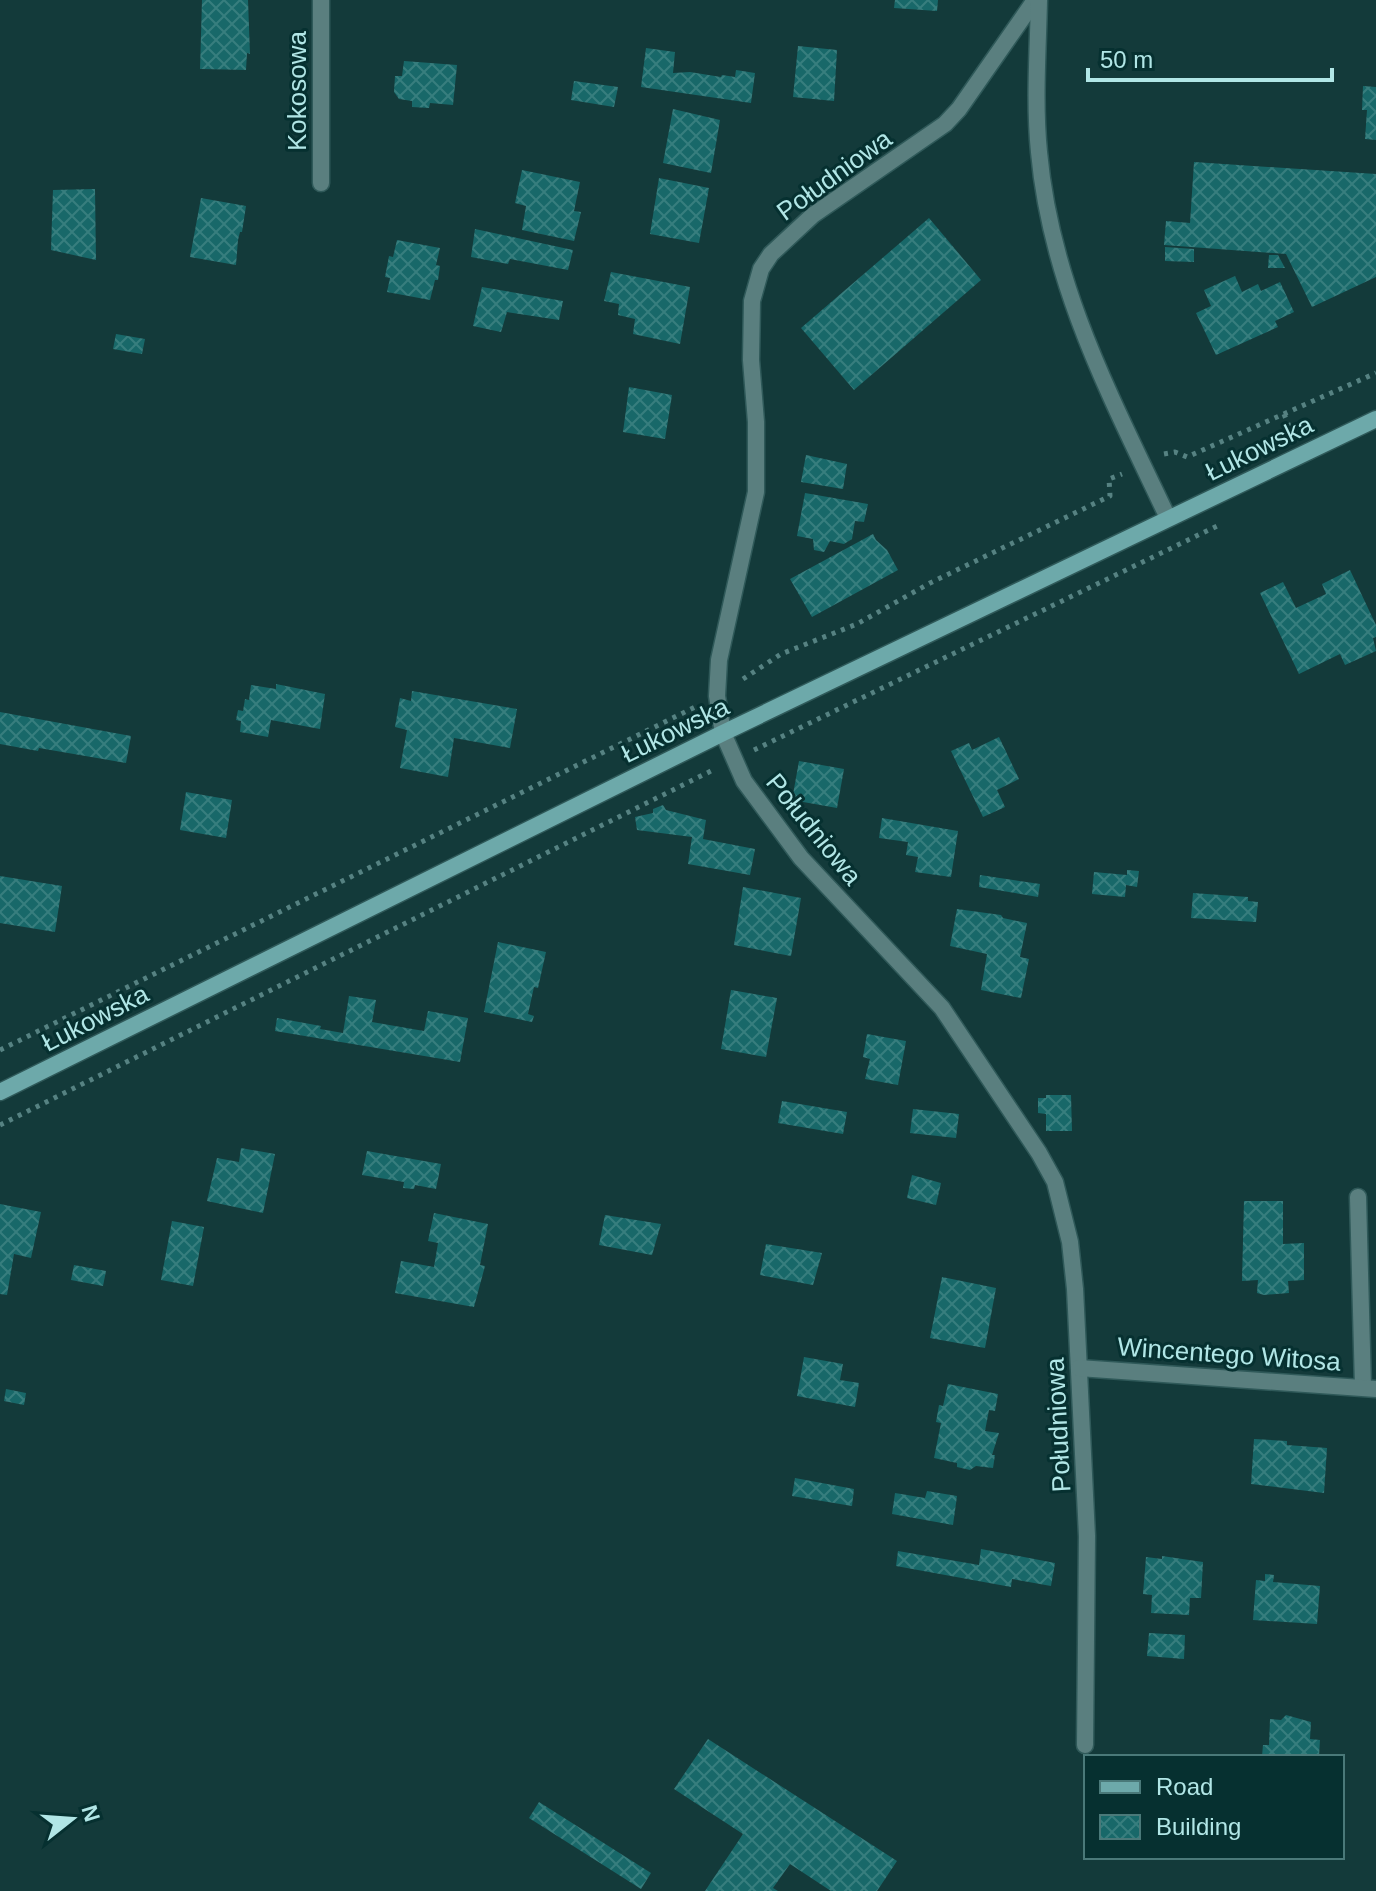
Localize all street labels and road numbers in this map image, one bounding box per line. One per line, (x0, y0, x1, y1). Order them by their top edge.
street label: Kokosowa (282, 30, 312, 151)
street label: Południowa (771, 123, 898, 227)
street label: Łukowska (1200, 409, 1318, 487)
street label: Łukowska (616, 691, 734, 769)
street label: Południowa (760, 767, 868, 891)
street label: Łukowska (37, 978, 154, 1058)
street label: Wincentego Witosa (1116, 1331, 1342, 1377)
street label: Południowa (1039, 1357, 1076, 1493)

